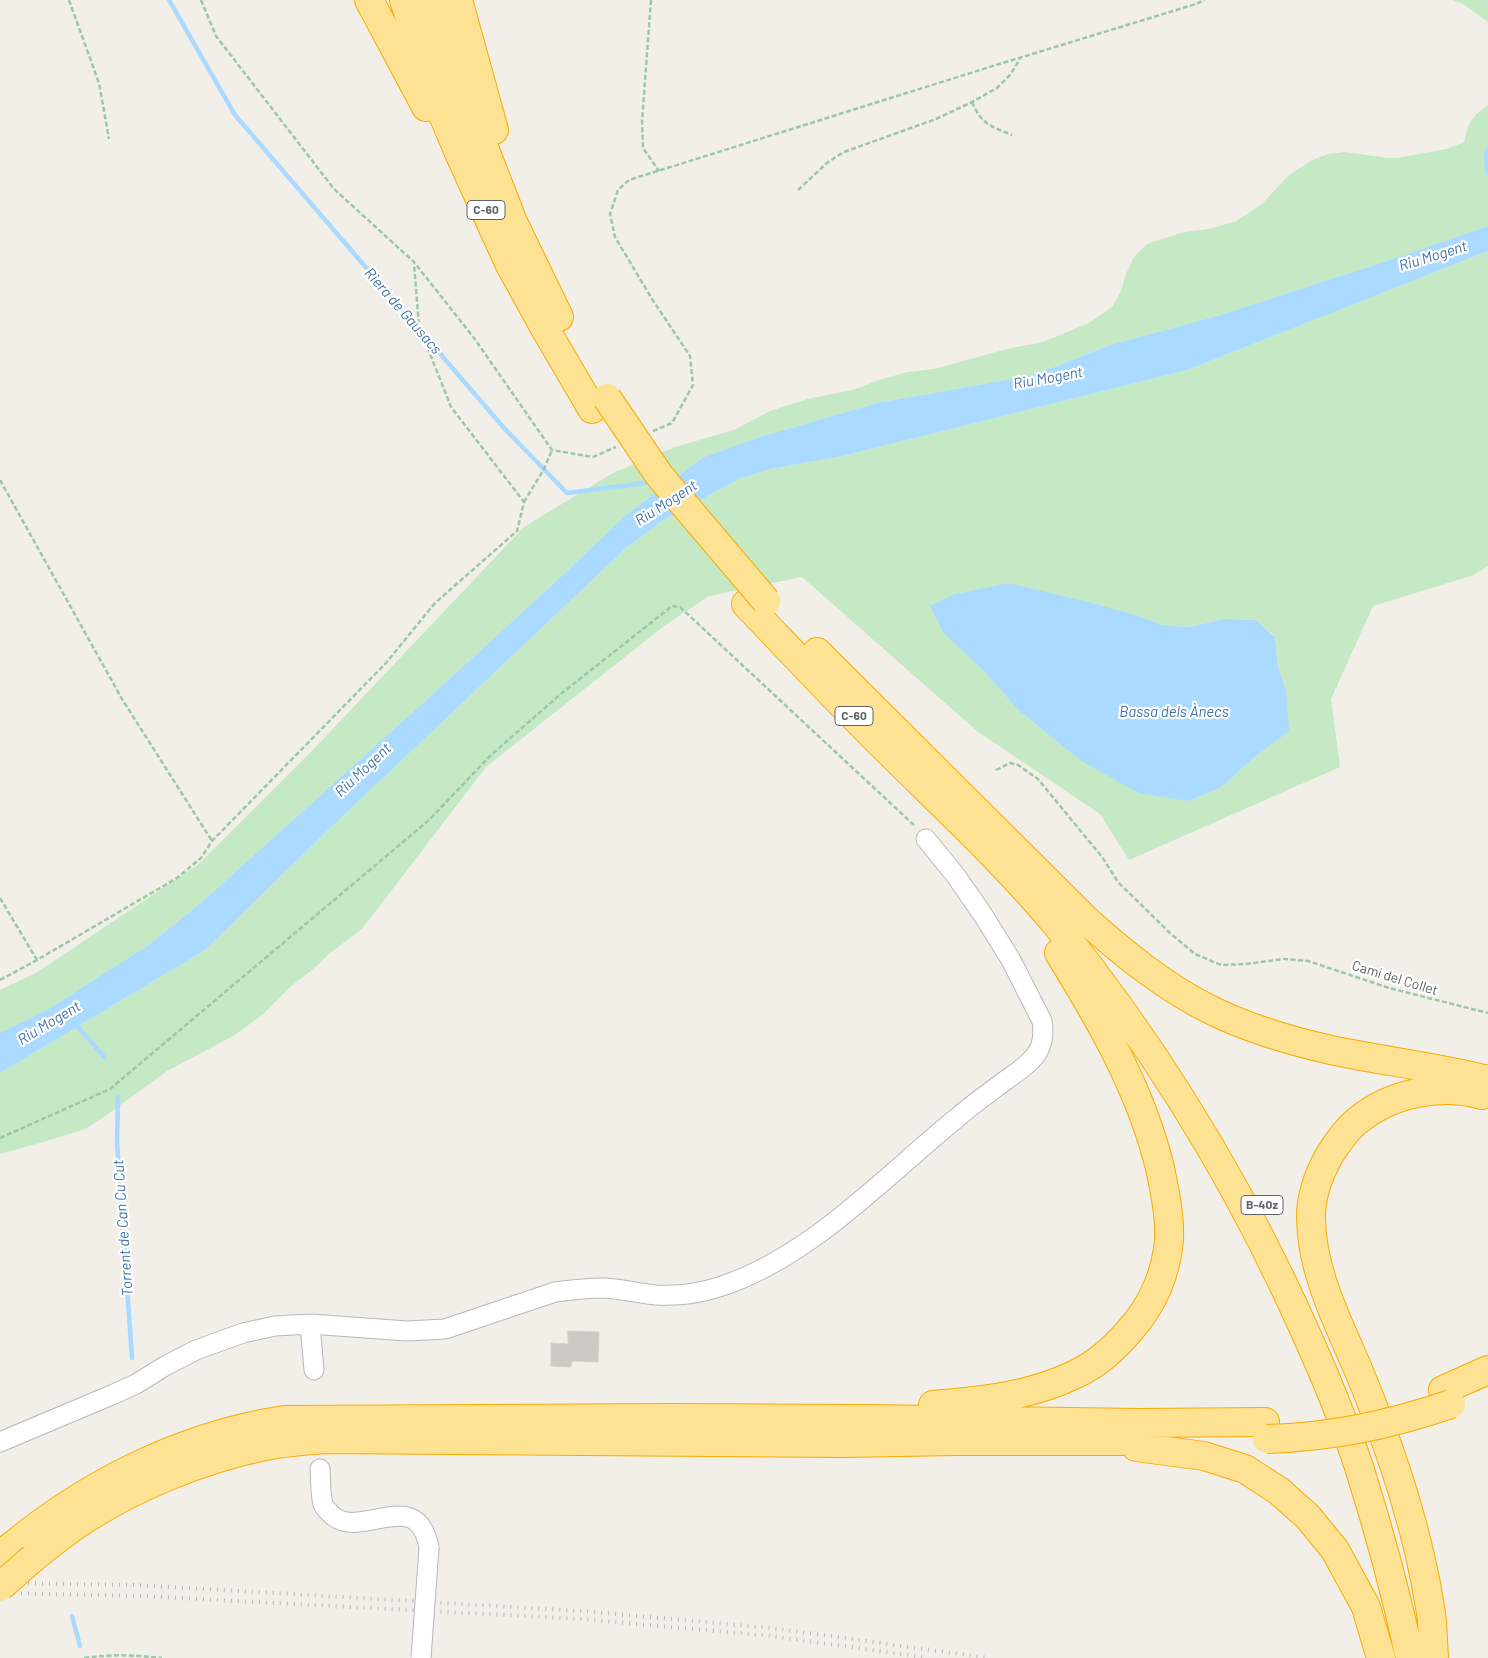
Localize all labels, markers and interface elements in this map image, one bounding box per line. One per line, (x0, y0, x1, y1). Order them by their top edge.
road number: C-60 (467, 200, 505, 220)
water label: Riu Mogent (1397, 237, 1469, 275)
water label: Riera de Gausacs (360, 264, 446, 358)
water label: Riu Mogent (1012, 363, 1084, 393)
water label: Riu Mogent (632, 476, 700, 530)
water label: Bassa dels Ànecs (1119, 703, 1229, 721)
road number: C-60 (835, 706, 873, 726)
water label: Riu Mogent (331, 739, 395, 801)
street label: Camí del Collet (1350, 957, 1440, 999)
water label: Riu Mogent (14, 997, 84, 1049)
water label: Torrent de Can Cu Cut (109, 1159, 137, 1297)
road number: B-40z (1241, 1196, 1283, 1214)

